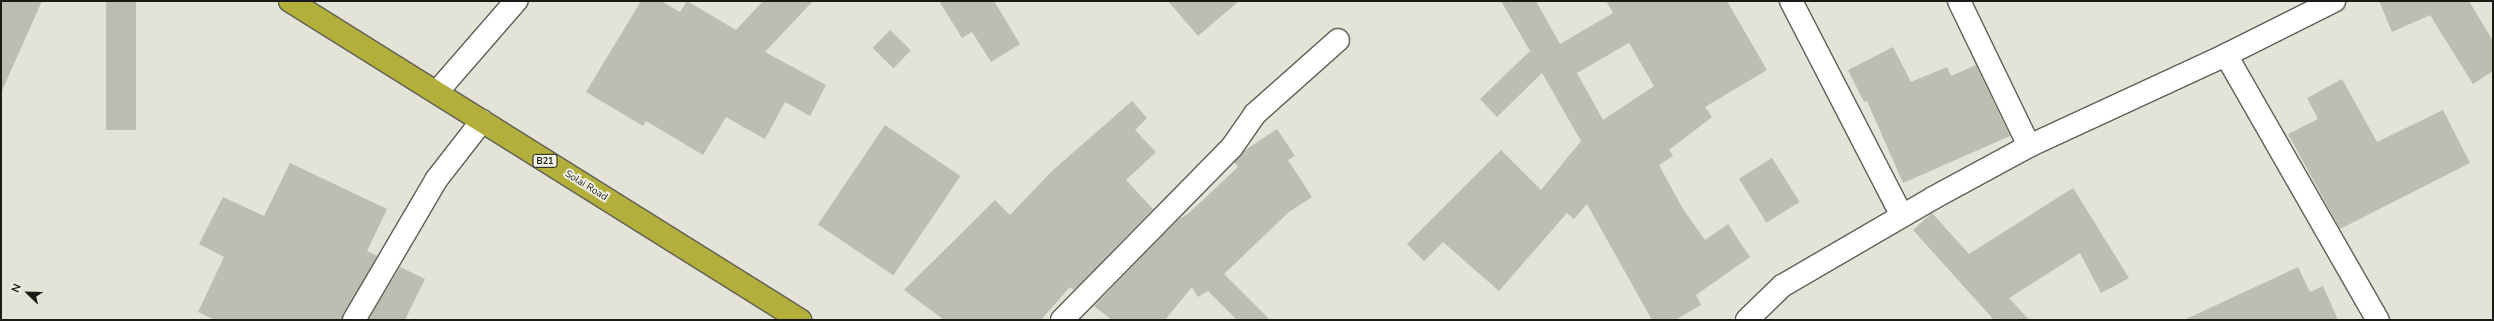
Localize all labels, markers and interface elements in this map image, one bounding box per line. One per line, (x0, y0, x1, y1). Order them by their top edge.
road number: B21 (532, 154, 558, 168)
street label: Solai Road (562, 168, 610, 204)
north arrow (8, 273, 48, 313)
text: N (8, 281, 25, 295)

